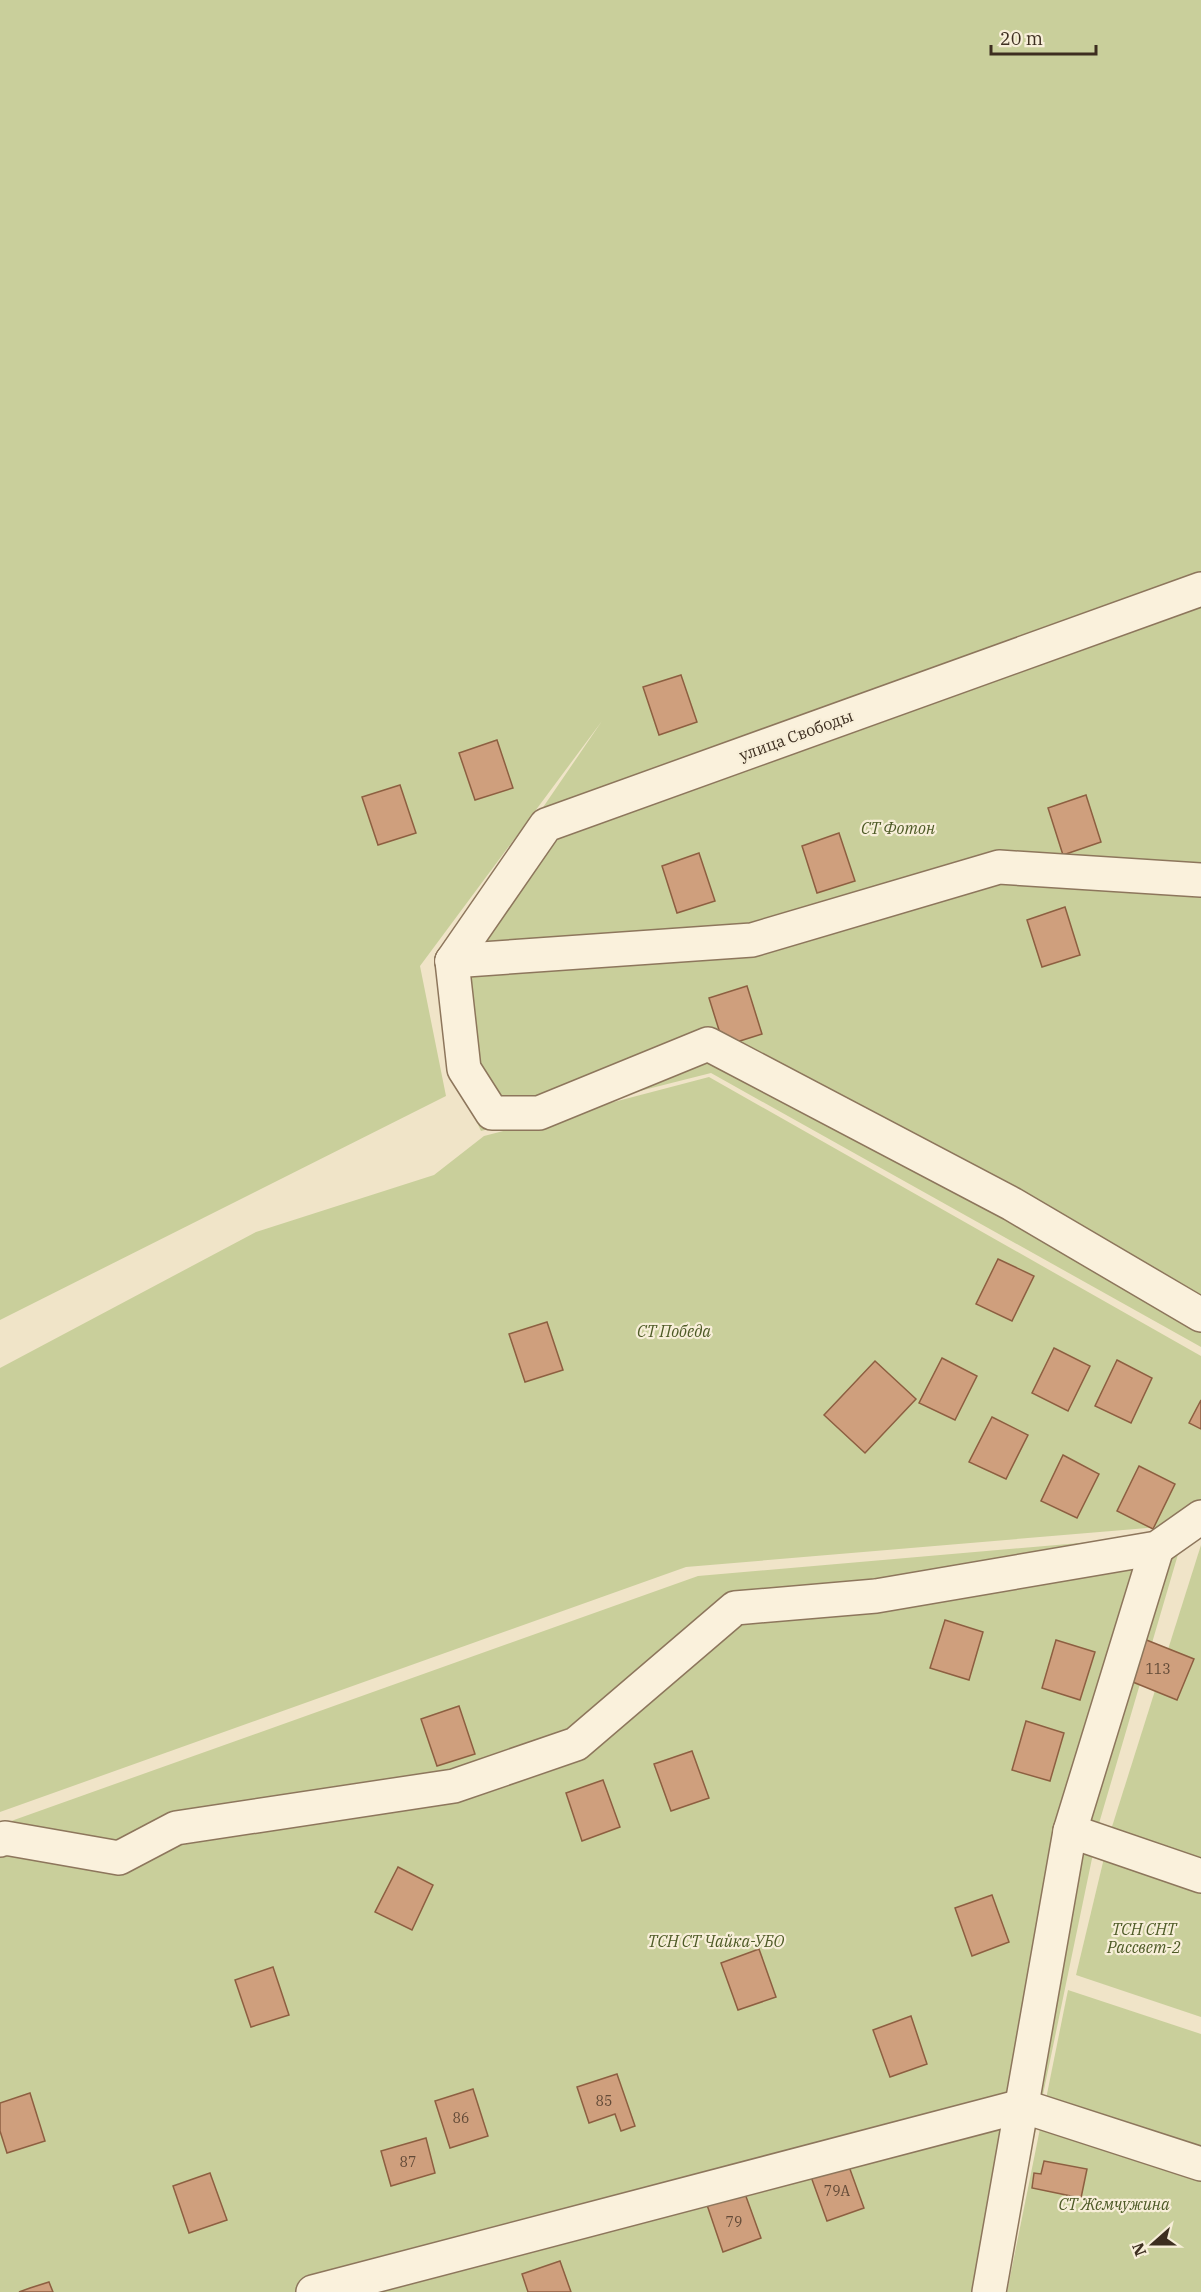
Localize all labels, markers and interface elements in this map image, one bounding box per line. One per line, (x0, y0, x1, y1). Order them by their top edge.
scale bar (991, 18, 1096, 56)
text: 20 m (1000, 27, 1043, 50)
street label: улица Свободы (736, 705, 856, 765)
park label: СТ Фотон (861, 818, 935, 838)
park label: СТ Победа (637, 1321, 711, 1341)
house number: 113 (1145, 1660, 1171, 1678)
park label: ТСН СНТ Рассвет-2 (1106, 1919, 1181, 1957)
park label: ТСН СТ Чайка-УБО (648, 1931, 784, 1951)
house number: 85 (596, 2092, 612, 2110)
house number: 86 (453, 2109, 469, 2127)
house number: 87 (400, 2153, 416, 2171)
house number: 79А (824, 2182, 851, 2200)
park label: СТ Жемчужина (1058, 2194, 1170, 2214)
house number: 79 (726, 2213, 742, 2231)
north arrow (1123, 2214, 1183, 2274)
text: N (1127, 2240, 1151, 2259)

